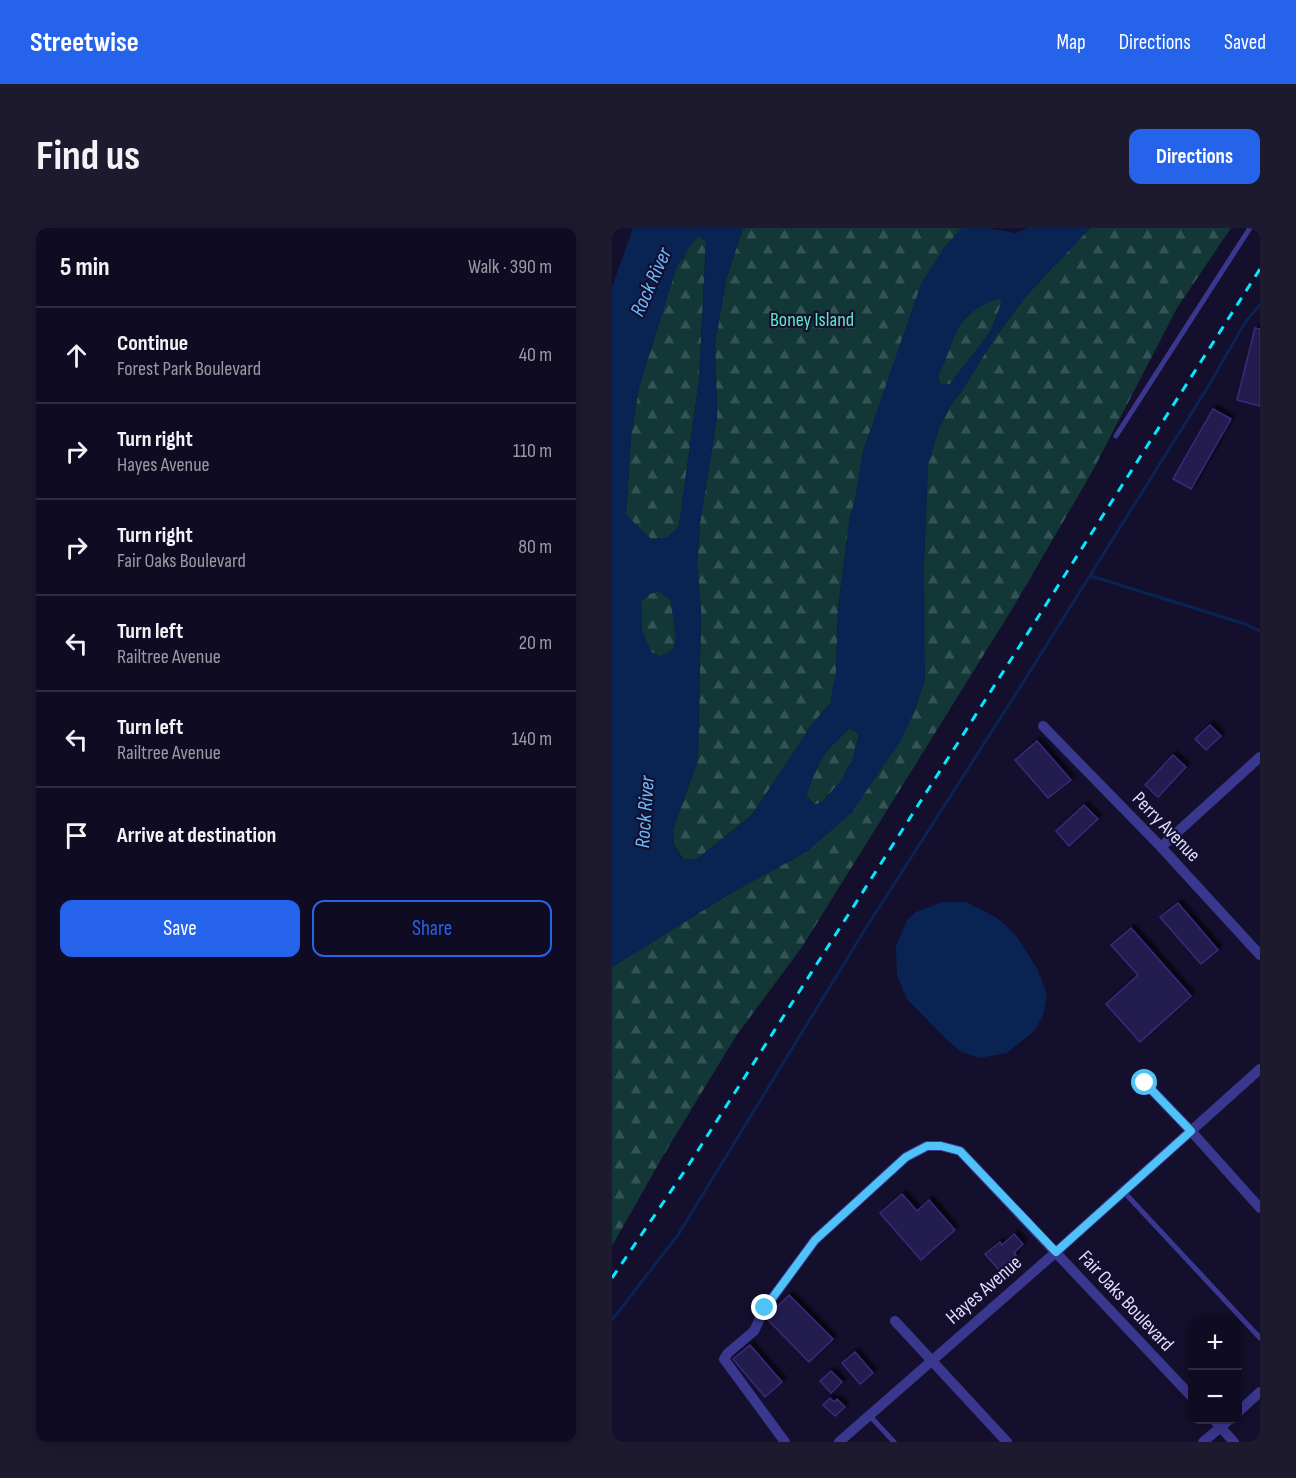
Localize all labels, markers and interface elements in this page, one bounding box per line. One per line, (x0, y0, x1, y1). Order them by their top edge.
text: Streetwise (30, 26, 139, 59)
text: Map (1056, 30, 1086, 55)
text: Directions (1119, 30, 1191, 55)
text: Saved (1224, 30, 1266, 55)
button: Directions (1129, 129, 1260, 184)
text: Find us (36, 131, 140, 182)
water label: Rock River (625, 243, 678, 320)
text: 5 min (60, 252, 110, 283)
text: Walk · 390 m (468, 255, 552, 279)
park label: Boney Island (770, 308, 854, 332)
text: Continue (117, 330, 188, 357)
icon: ahead (60, 339, 93, 372)
text: 40 m (519, 343, 552, 367)
text: Forest Park Boulevard (117, 357, 261, 381)
text: Turn right (117, 426, 193, 453)
icon: right (60, 435, 93, 468)
text: 110 m (513, 439, 552, 463)
text: Hayes Avenue (117, 453, 210, 477)
text: Turn right (117, 522, 193, 549)
icon: right (60, 531, 93, 564)
text: 80 m (518, 535, 552, 559)
text: Fair Oaks Boulevard (117, 549, 246, 573)
text: Turn left (117, 618, 183, 645)
icon: left (60, 627, 93, 660)
text: 20 m (519, 631, 552, 655)
text: Railtree Avenue (117, 645, 221, 669)
text: Turn left (117, 714, 183, 741)
icon: left (60, 723, 93, 756)
text: 140 m (512, 727, 552, 751)
text: Railtree Avenue (117, 741, 221, 765)
water label: Rock River (630, 774, 660, 849)
street label: Perry Avenue (1127, 787, 1205, 867)
icon: arrive (60, 819, 93, 852)
text: Arrive at destination (117, 822, 276, 849)
button: Save (60, 900, 300, 957)
button: Share (312, 900, 552, 957)
route start (1131, 1069, 1157, 1095)
street label: Fair Oaks Boulevard (1073, 1246, 1179, 1356)
street label: Hayes Avenue (941, 1251, 1027, 1329)
route end (751, 1294, 777, 1320)
map controls (1188, 1316, 1242, 1424)
button: + (1188, 1316, 1242, 1370)
button: − (1188, 1370, 1242, 1424)

